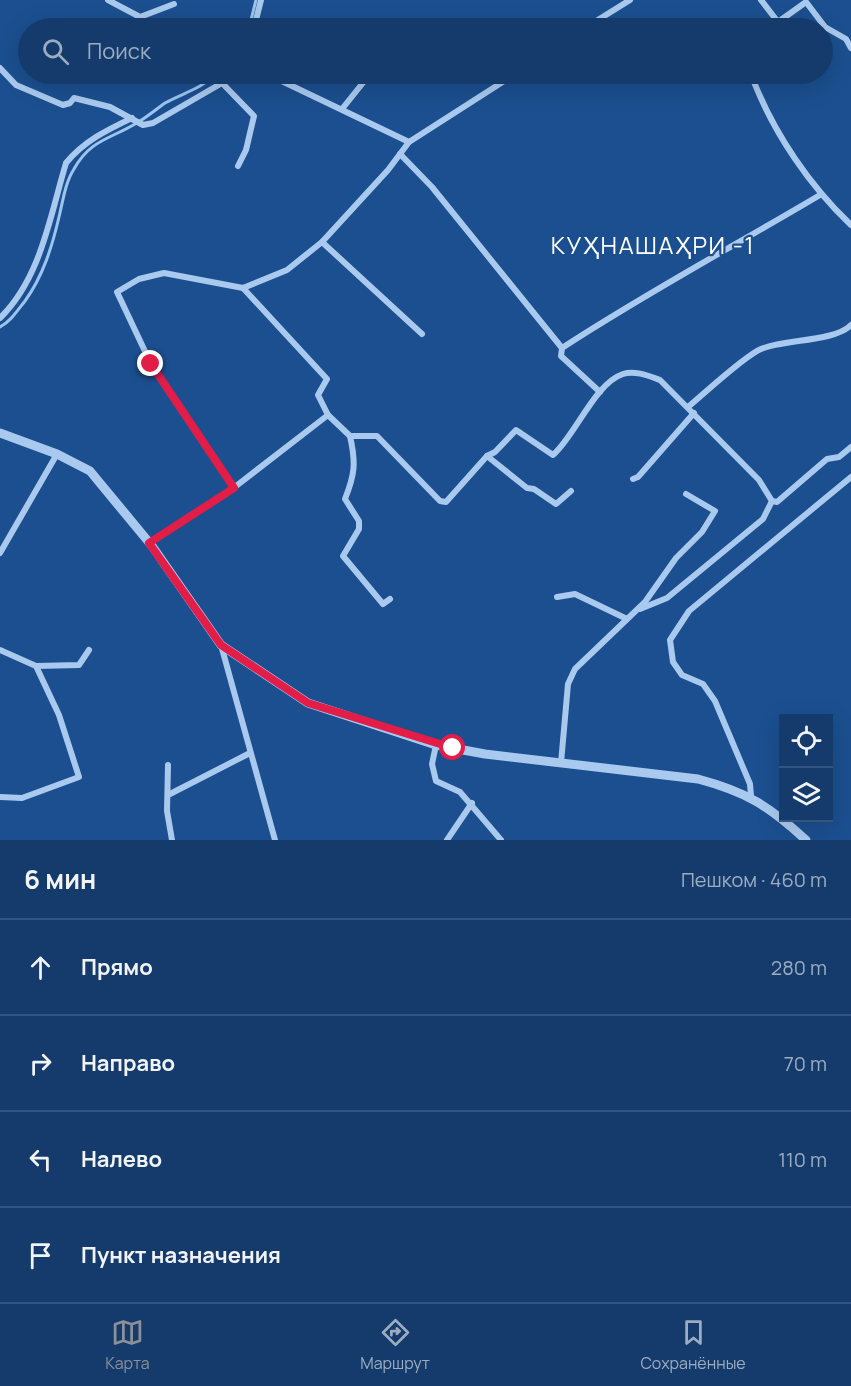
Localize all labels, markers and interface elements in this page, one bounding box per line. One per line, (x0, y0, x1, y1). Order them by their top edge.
search box (18, 18, 833, 84)
icon: search (39, 35, 72, 68)
text: Поиск (87, 36, 151, 66)
district label: КУҲНАШАҲРИ -1 (551, 228, 755, 261)
route end (137, 350, 163, 376)
map controls (779, 714, 833, 822)
button: locate (779, 714, 833, 768)
route start (439, 734, 465, 760)
button: layers (779, 768, 833, 822)
text: 6 мин (24, 861, 96, 897)
text: Пешком · 460 m (681, 866, 827, 893)
icon: ahead (24, 951, 57, 984)
text: Прямо (81, 952, 153, 982)
text: 280 m (771, 954, 827, 981)
icon: right (24, 1047, 57, 1080)
text: Направо (81, 1048, 175, 1078)
text: 70 m (784, 1050, 827, 1077)
icon: left (24, 1143, 57, 1176)
text: Налево (81, 1144, 162, 1174)
text: 110 m (778, 1146, 827, 1173)
icon: arrive (24, 1239, 57, 1272)
text: Пункт назначения (81, 1240, 281, 1270)
tab: Карта (105, 1316, 150, 1374)
tab: Маршрут (360, 1316, 430, 1374)
tab: Сохранённые (640, 1316, 746, 1374)

